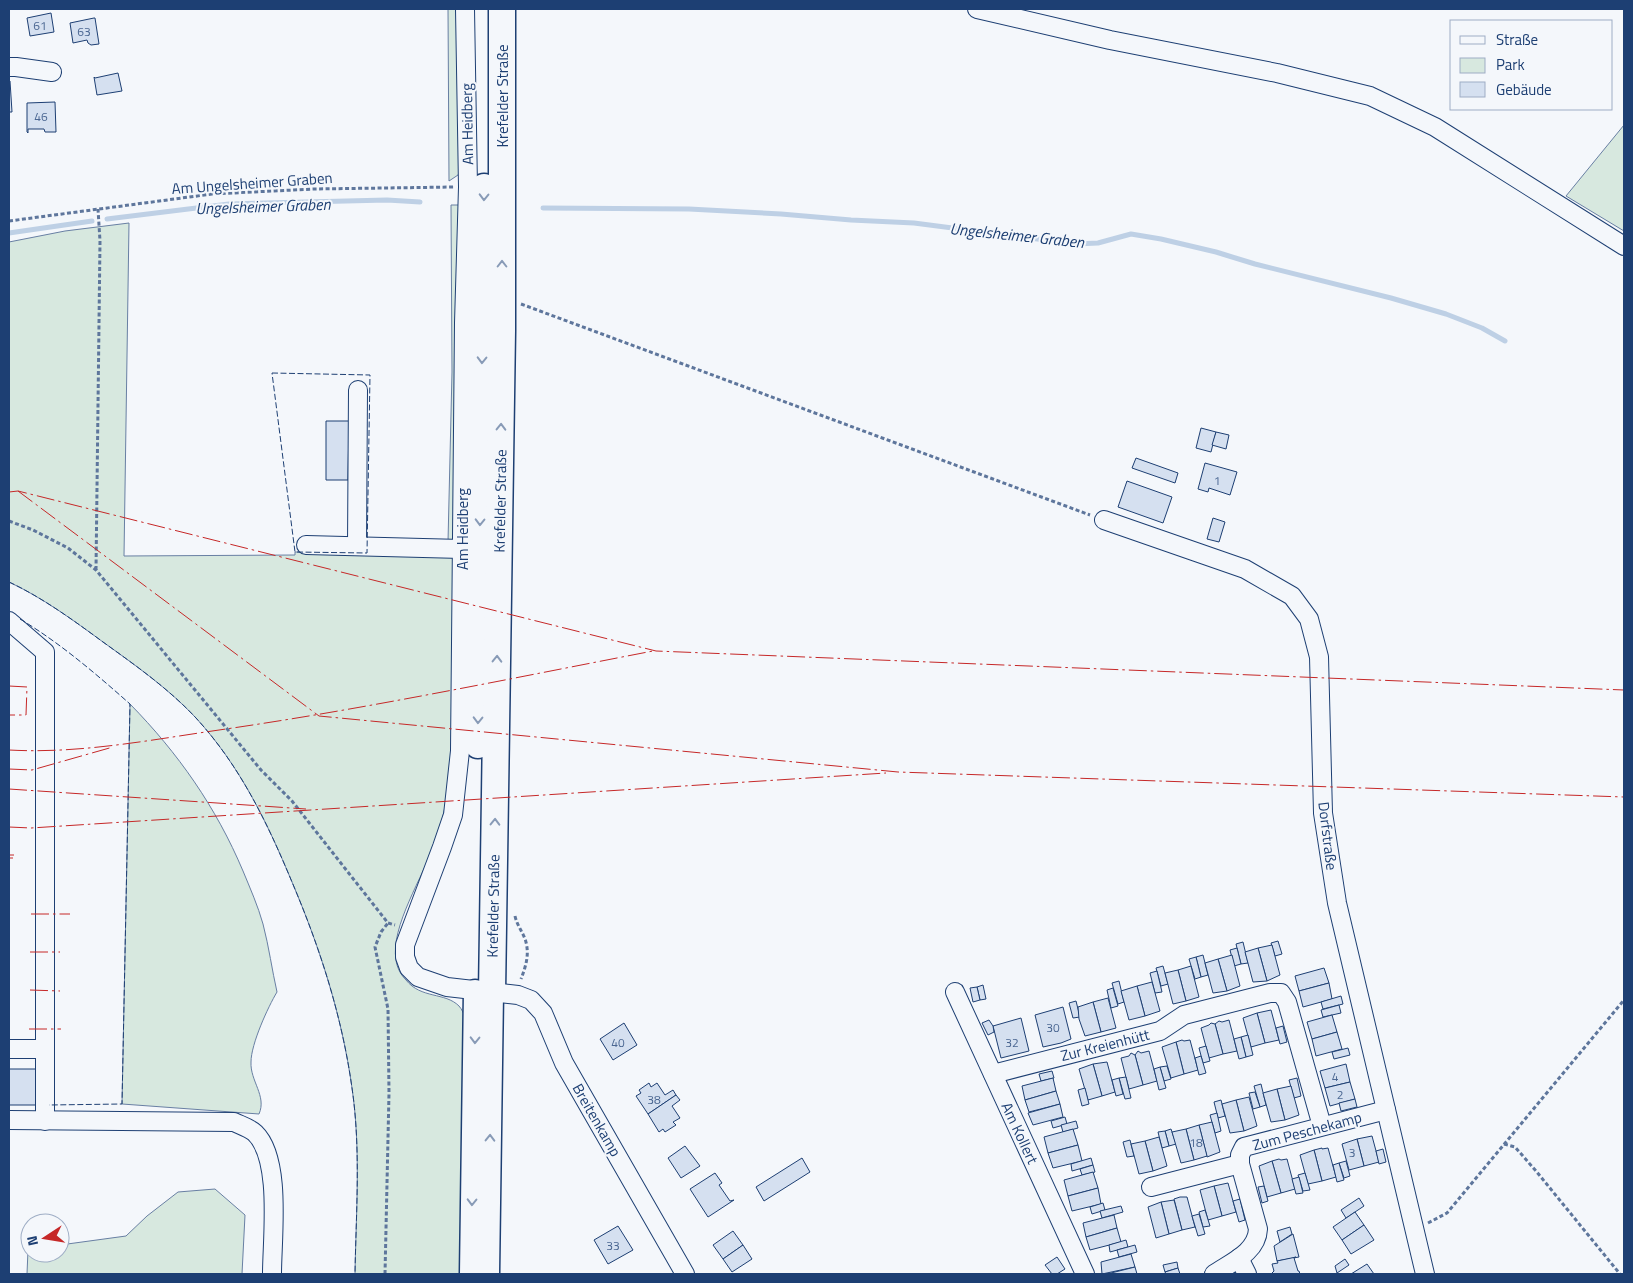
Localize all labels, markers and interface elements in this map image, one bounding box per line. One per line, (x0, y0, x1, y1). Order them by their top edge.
house number: 61 (33, 16, 47, 35)
legend (1450, 20, 1613, 110)
house number: 63 (77, 22, 91, 41)
text: Straße (1496, 28, 1538, 51)
street label: Krefelder Straße (491, 44, 514, 148)
text: Park (1496, 53, 1525, 76)
text: Gebäude (1496, 78, 1552, 101)
street label: Am Heidberg (455, 83, 479, 165)
house number: 46 (34, 107, 48, 126)
street label: Am Ungelsheimer Graben (171, 166, 333, 200)
water label: Ungelsheimer Graben (195, 192, 332, 220)
one-way arrow (479, 194, 489, 202)
water label: Ungelsheimer Graben (949, 216, 1086, 254)
one-way arrow (497, 260, 507, 268)
one-way arrow (477, 356, 487, 364)
one-way arrow (496, 422, 506, 430)
street label: Krefelder Straße (488, 449, 512, 553)
house number: 1 (1214, 471, 1220, 490)
street label: Am Heidberg (451, 488, 474, 570)
one-way arrow (475, 519, 486, 527)
one-way arrow (492, 655, 502, 662)
one-way arrow (473, 716, 483, 724)
street label: Dorfstraße (1312, 800, 1344, 872)
one-way arrow (490, 817, 500, 825)
street label: Krefelder Straße (481, 854, 505, 958)
house number: 30 (1046, 1018, 1060, 1037)
street label: Zur Kreienhütt (1058, 1023, 1153, 1067)
house number: 40 (611, 1033, 625, 1052)
house number: 32 (1005, 1033, 1019, 1052)
one-way arrow (470, 1036, 480, 1044)
house number: 4 (1332, 1067, 1339, 1086)
street label: Breitenkamp (567, 1079, 627, 1161)
house number: 2 (1337, 1085, 1343, 1104)
house number: 38 (647, 1090, 661, 1109)
street label: Am Kollert (996, 1098, 1045, 1168)
street label: Zum Peschekamp (1250, 1105, 1364, 1157)
house number: 18 (1189, 1133, 1203, 1152)
one-way arrow (485, 1134, 495, 1142)
house number: 3 (1349, 1143, 1355, 1162)
one-way arrow (467, 1198, 478, 1206)
north arrow (20, 1213, 70, 1263)
text: N (21, 1234, 43, 1248)
house number: 33 (606, 1236, 620, 1255)

